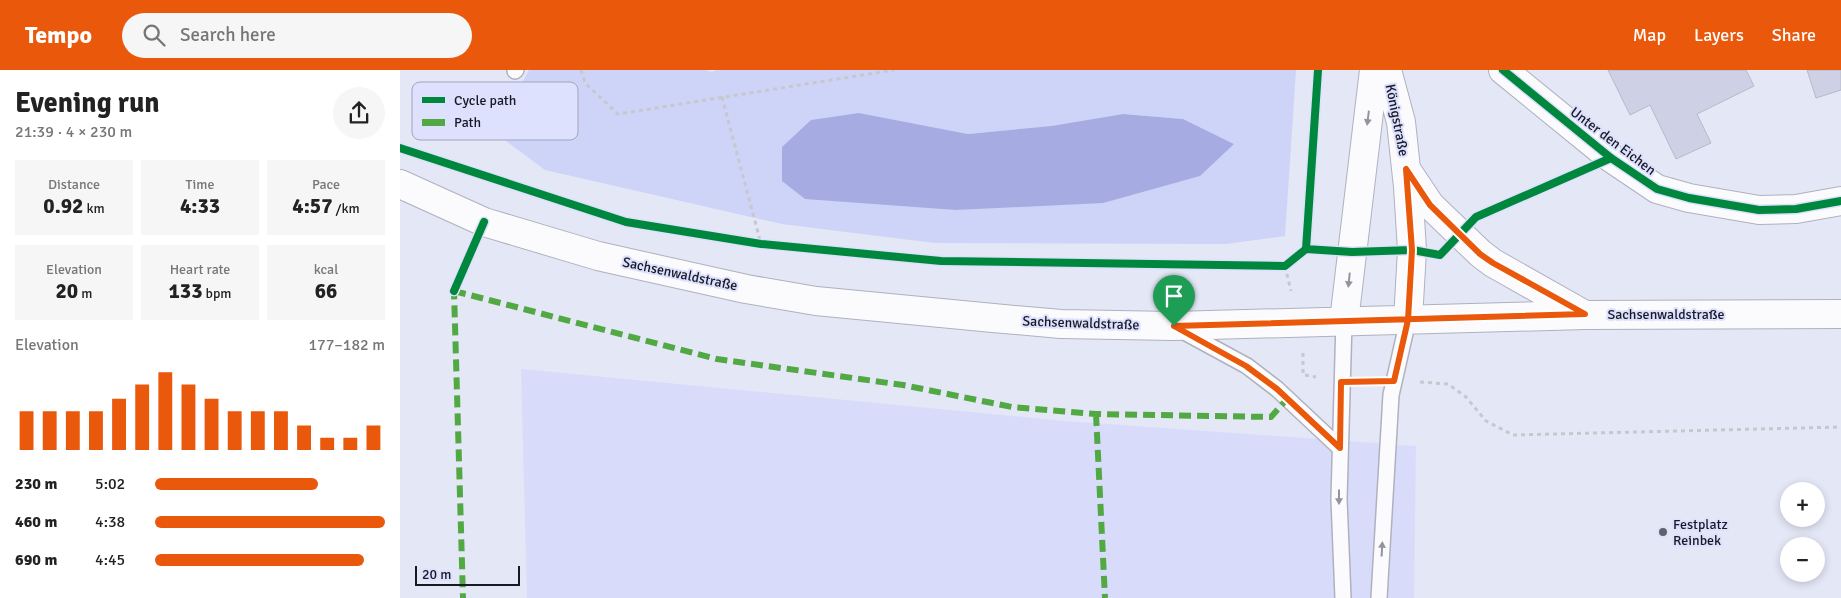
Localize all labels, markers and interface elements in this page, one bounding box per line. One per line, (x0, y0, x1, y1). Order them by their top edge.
search box (122, 13, 472, 58)
text: Tempo (25, 20, 92, 50)
icon: search (140, 21, 168, 49)
text: Search here (180, 23, 276, 47)
text: Map (1633, 24, 1666, 46)
text: Layers (1694, 24, 1744, 46)
text: Share (1772, 24, 1816, 46)
legend (412, 82, 578, 140)
street label: Königstraße (1382, 82, 1412, 158)
text: Evening run (15, 86, 160, 120)
button: share (333, 87, 385, 139)
text: Cycle path (454, 92, 516, 109)
street label: Unter den Eichen (1567, 103, 1659, 179)
one-way arrow (1364, 111, 1372, 127)
text: Path (454, 114, 481, 131)
text: 21:39 · 4 × 230 m (15, 122, 132, 142)
text: Distance (48, 176, 100, 193)
text: Time (186, 176, 214, 193)
text: Pace (312, 176, 340, 193)
text: 0.92 (43, 193, 83, 219)
text: 4:33 (180, 193, 220, 219)
text: 4:57 (292, 193, 333, 219)
text: km (83, 200, 105, 217)
text: /km (333, 200, 360, 217)
street label: Sachsenwaldstraße (621, 254, 739, 294)
text: Elevation (46, 261, 102, 278)
text: Heart rate (170, 261, 230, 278)
text: kcal (314, 261, 338, 278)
one-way arrow (1345, 272, 1353, 288)
pin (1153, 275, 1195, 326)
text: 20 (56, 278, 78, 304)
text: 133 (168, 278, 202, 304)
text: 66 (315, 278, 337, 304)
icon: arrive (1160, 282, 1188, 310)
text: m (78, 285, 92, 302)
text: bpm (202, 285, 232, 302)
street label: Sachsenwaldstraße (1607, 306, 1725, 323)
street label: Sachsenwaldstraße (1022, 312, 1140, 334)
text: Elevation (15, 335, 79, 355)
text: 177–182 m (308, 335, 385, 355)
text: 230 m (15, 474, 57, 494)
text: 5:02 (95, 474, 125, 494)
map controls (1780, 482, 1825, 582)
button: + (1780, 482, 1825, 527)
one-way arrow (1335, 489, 1343, 505)
text: 460 m (15, 512, 57, 532)
text: 4:38 (95, 512, 125, 532)
place label: Festplatz Reinbek (1673, 516, 1728, 549)
marker: Festplatz Reinbek (1657, 526, 1669, 538)
button: − (1780, 537, 1825, 582)
one-way arrow (1379, 541, 1387, 557)
text: 690 m (15, 550, 57, 570)
text: 4:45 (95, 550, 125, 570)
scale bar (415, 563, 520, 586)
text: 20 m (422, 566, 451, 583)

